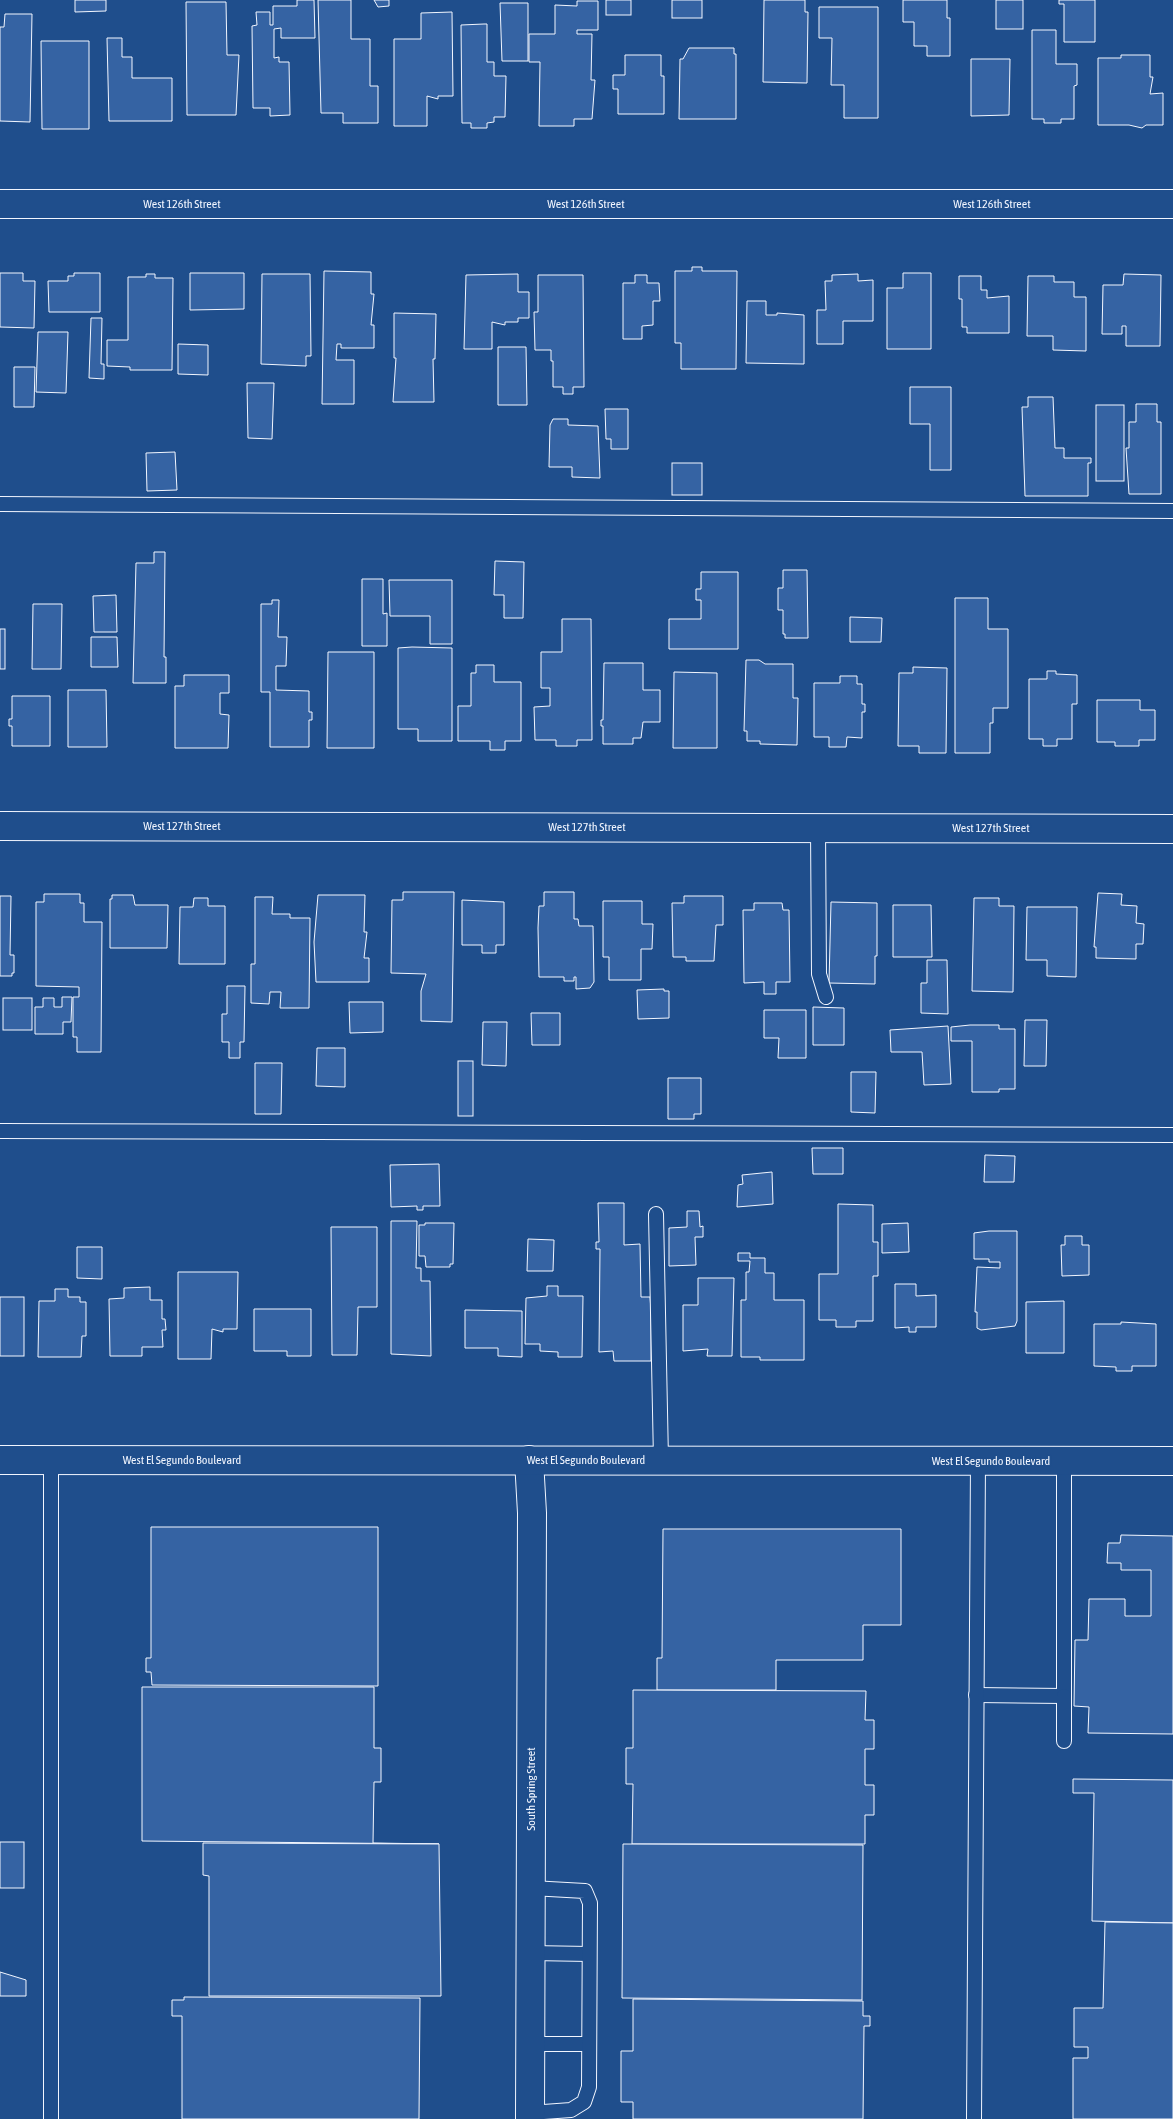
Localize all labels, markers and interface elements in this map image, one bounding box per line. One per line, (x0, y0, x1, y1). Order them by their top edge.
street label: West 126th Street (143, 197, 221, 211)
street label: West 126th Street (547, 197, 625, 211)
street label: West 126th Street (953, 197, 1031, 211)
street label: West 127th Street (143, 819, 221, 833)
street label: West 127th Street (548, 820, 626, 834)
street label: West 127th Street (952, 821, 1030, 835)
street label: West El Segundo Boulevard (123, 1453, 241, 1467)
street label: West El Segundo Boulevard (527, 1453, 645, 1467)
street label: West El Segundo Boulevard (932, 1454, 1050, 1468)
street label: South Spring Street (524, 1747, 538, 1831)

